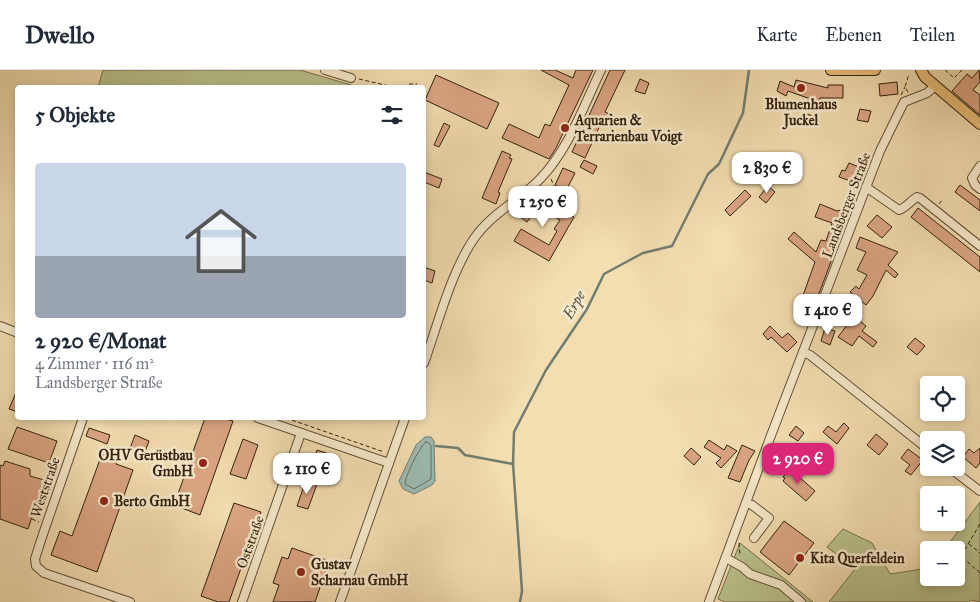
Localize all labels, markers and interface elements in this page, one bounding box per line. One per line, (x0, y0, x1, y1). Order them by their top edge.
text: Dwello (25, 20, 95, 50)
text: Karte (757, 24, 798, 46)
text: Ebenen (826, 24, 882, 46)
text: Teilen (910, 24, 955, 46)
marker: Blumenhaus Juckel (795, 82, 807, 94)
place label: Blumenhaus Juckel (765, 96, 837, 130)
icon: filters (378, 101, 406, 129)
text: 5 Objekte (35, 102, 115, 128)
place label: Aquarien & Terrarienbau Voigt (574, 112, 683, 146)
marker: Aquarien & Terrarienbau Voigt (559, 122, 571, 134)
street label: Landsberger Straße (819, 150, 874, 260)
pin: 2 830 € (721, 152, 813, 194)
text: 2 830 € (743, 158, 791, 177)
pin: 1 250 € (497, 186, 589, 228)
text: 1 250 € (519, 192, 567, 211)
icon: home (176, 196, 266, 286)
water label: Erpe (558, 287, 590, 324)
pin: 1 410 € (782, 294, 874, 336)
text: 1 410 € (804, 300, 852, 319)
text: 2 920 €/Monat (35, 328, 166, 354)
text: 4 Zimmer · 116 m² (35, 354, 154, 373)
text: Landsberger Straße (35, 373, 163, 392)
map controls (920, 376, 965, 586)
button: locate (920, 376, 965, 421)
button: layers (920, 431, 965, 476)
pin: 2 920 € (752, 442, 844, 485)
place label: OHV Gerüstbau GmbH (99, 447, 194, 480)
text: 2 920 € (773, 449, 823, 468)
pin: 2 110 € (261, 452, 353, 495)
street label: Weststraße (27, 454, 64, 520)
marker: OHV Gerüstbau GmbH (197, 457, 209, 469)
text: 2 110 € (284, 459, 330, 478)
button: + (920, 486, 965, 531)
place label: Berto GmbH (114, 493, 190, 510)
marker: Berto GmbH (98, 495, 110, 507)
street label: Oststraße (233, 513, 268, 571)
button: − (920, 541, 965, 586)
place label: Kita Querfeldein (810, 550, 905, 568)
marker: Kita Querfeldein (794, 552, 806, 564)
place label: Gustav Scharnau GmbH (311, 556, 408, 589)
marker: Gustav Scharnau GmbH (295, 566, 307, 578)

